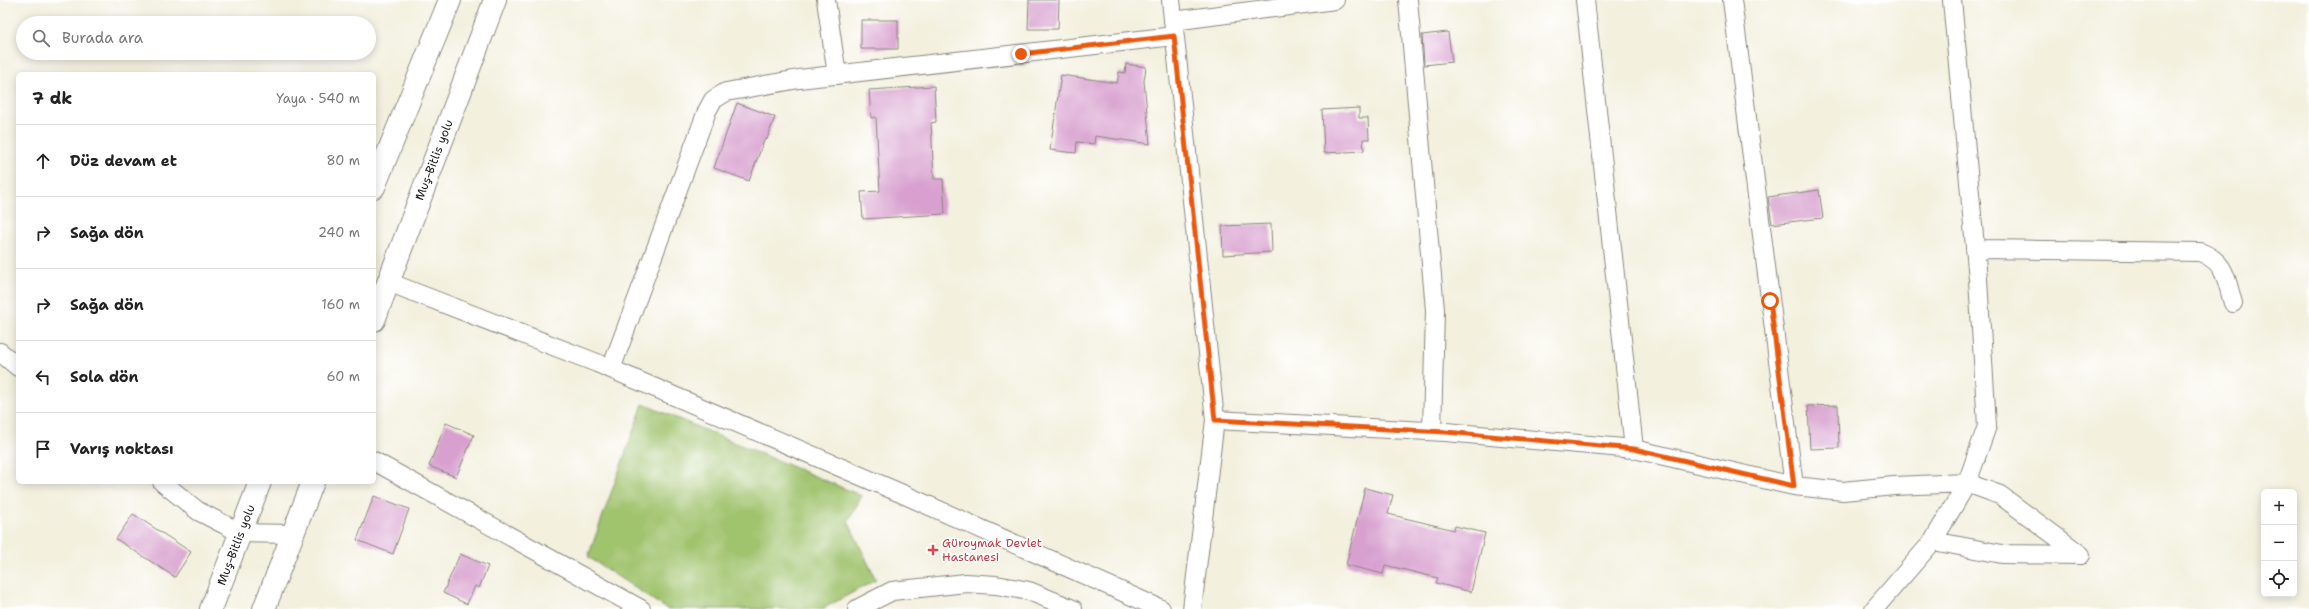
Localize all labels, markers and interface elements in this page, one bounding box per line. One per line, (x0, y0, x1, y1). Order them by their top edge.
search box (16, 16, 376, 60)
icon: search (30, 27, 52, 49)
text: Burada ara (62, 28, 143, 48)
route end (1012, 45, 1030, 63)
text: 7 dk (32, 87, 72, 109)
text: Yaya · 540 m (276, 90, 360, 107)
street label: Muş-Bitlis yolu (411, 117, 457, 203)
icon: ahead (32, 150, 54, 172)
text: Düz devam et (70, 151, 177, 171)
text: 80 m (326, 152, 360, 169)
icon: right (32, 222, 54, 244)
text: Sağa dön (70, 223, 144, 243)
text: 240 m (318, 224, 360, 241)
route start (1761, 292, 1779, 310)
icon: right (32, 294, 54, 316)
text: Sağa dön (70, 295, 144, 315)
text: 160 m (322, 296, 360, 313)
icon: left (32, 366, 54, 388)
text: Sola dön (70, 367, 139, 387)
text: 60 m (327, 368, 360, 385)
icon: arrive (32, 438, 54, 460)
text: Varış noktası (70, 439, 174, 459)
map controls (2261, 489, 2297, 597)
button: + (2261, 489, 2297, 525)
street label: Muş-Bitlis yolu (213, 502, 259, 588)
button: − (2261, 525, 2297, 561)
place label: Güroymak Devlet Hastanesi (942, 535, 1042, 565)
marker: Güroymak Devlet Hastanesi (927, 544, 939, 556)
button: locate (2261, 561, 2297, 597)

